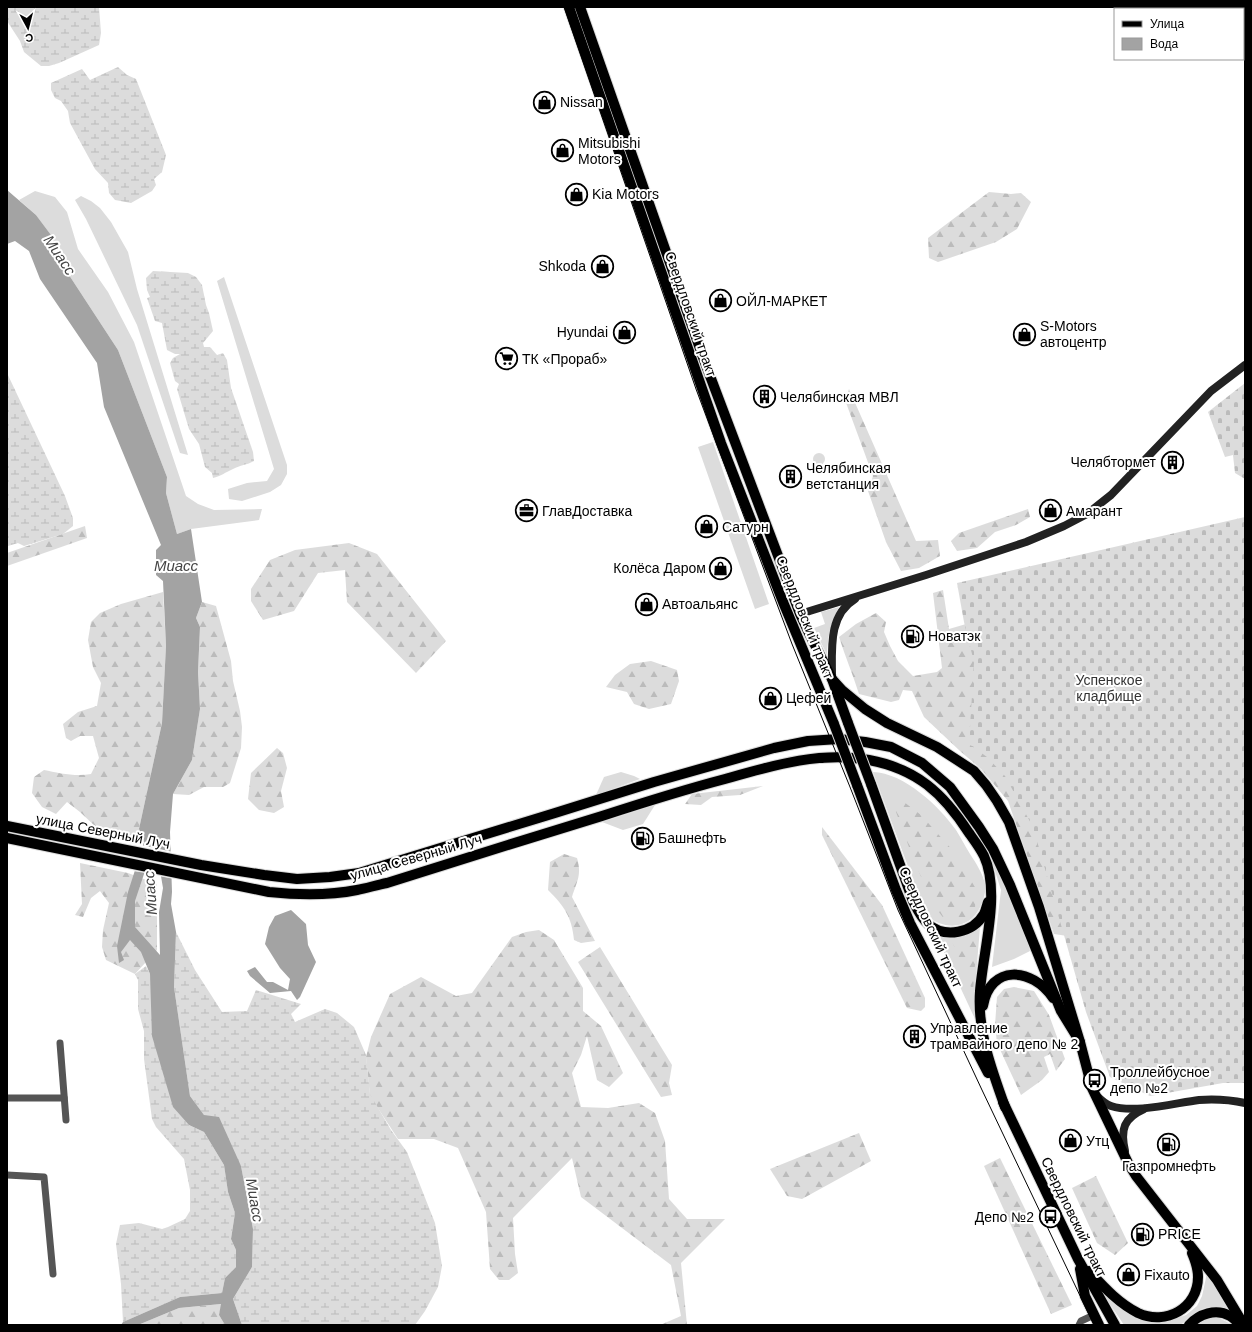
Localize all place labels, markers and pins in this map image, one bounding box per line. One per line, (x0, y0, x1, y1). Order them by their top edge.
shop icon: Nissan (532, 89, 558, 115)
place label: Nissan (560, 94, 603, 110)
place label: Mitsubishi Motors (578, 135, 640, 167)
shop icon: Mitsubishi Motors (549, 138, 575, 164)
shop icon: Kia Motors (564, 181, 590, 207)
place label: Kia Motors (592, 186, 659, 202)
shop icon: Shkoda (589, 253, 615, 279)
place label: Shkoda (539, 258, 586, 274)
shop icon: ОЙЛ-МАРКЕТ (707, 288, 733, 314)
place label: ОЙЛ-МАРКЕТ (736, 292, 828, 309)
place label: S-Motors автоцентр (1040, 318, 1107, 350)
shop icon: Hyundai (611, 319, 637, 345)
shop icon: S-Motors автоцентр (1011, 321, 1037, 347)
place label: Hyundai (557, 324, 608, 340)
supermarket icon: ТК «Прораб» (493, 346, 519, 372)
place label: ТК «Прораб» (522, 351, 608, 367)
building icon: Челябинская МВЛ (752, 384, 778, 410)
place label: Челябинская МВЛ (780, 389, 899, 405)
building icon: Челябтормет (1159, 449, 1185, 475)
place label: Челябтормет (1070, 454, 1157, 470)
place label: Челябинская ветстанция (806, 460, 891, 492)
building icon: Челябинская ветстанция (778, 463, 804, 489)
office icon: ГлавДоставка (513, 498, 539, 524)
shop icon: Амарант (1038, 498, 1064, 524)
place label: ГлавДоставка (542, 503, 633, 519)
place label: Амарант (1066, 503, 1123, 519)
shop icon: Сатурн (693, 514, 719, 540)
place label: Сатурн (722, 519, 769, 535)
shop icon: Колёса Даром (708, 555, 734, 581)
place label: Колёса Даром (613, 560, 706, 576)
shop icon: Автоальянс (634, 591, 660, 617)
place label: Автоальянс (662, 596, 738, 612)
fuel station icon: Новатэк (899, 623, 925, 649)
place label: Новатэк (928, 628, 981, 644)
shop icon: Цефей (758, 685, 784, 711)
place label: Цефей (786, 690, 831, 706)
fuel station icon: Башнефть (629, 825, 655, 851)
place label: Башнефть (658, 830, 727, 846)
place label: Управление трамвайного депо № 2 (930, 1020, 1079, 1052)
building icon: Управление трамвайного депо № 2 (901, 1023, 927, 1049)
place label: Троллейбусное депо №2 (1110, 1064, 1210, 1096)
bus stop icon: Троллейбусное депо №2 (1082, 1067, 1108, 1093)
shop icon: Утц (1057, 1128, 1083, 1154)
fuel station icon: Газпромнефть (1156, 1131, 1182, 1157)
place label: Утц (1086, 1133, 1109, 1149)
place label: Газпромнефть (1122, 1158, 1216, 1174)
bus stop icon: Депо №2 (1037, 1204, 1063, 1230)
place label: Депо №2 (975, 1209, 1034, 1225)
fuel station icon: PRICE (1129, 1221, 1155, 1247)
place label: PRICE (1158, 1226, 1201, 1242)
shop icon: Fixauto (1115, 1262, 1141, 1288)
place label: Fixauto (1144, 1267, 1190, 1283)

